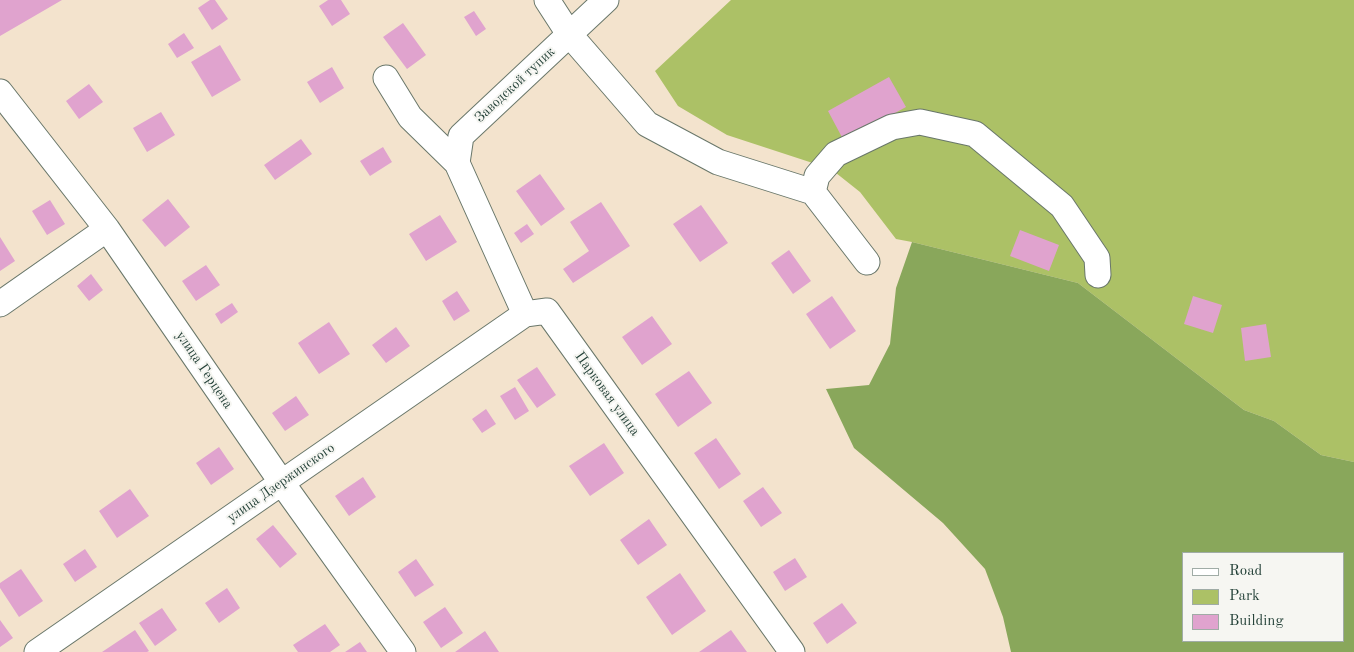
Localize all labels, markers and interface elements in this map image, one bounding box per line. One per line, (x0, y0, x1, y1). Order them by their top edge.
street label: Заводской тупик (471, 44, 559, 126)
street label: улица Герцена (172, 328, 236, 412)
street label: Парковая улица (571, 349, 643, 439)
street label: улица Дзержинского (224, 440, 338, 526)
legend (1182, 552, 1344, 642)
text: Road (1229, 564, 1262, 579)
text: Park (1229, 589, 1260, 604)
text: Building (1229, 614, 1284, 629)

